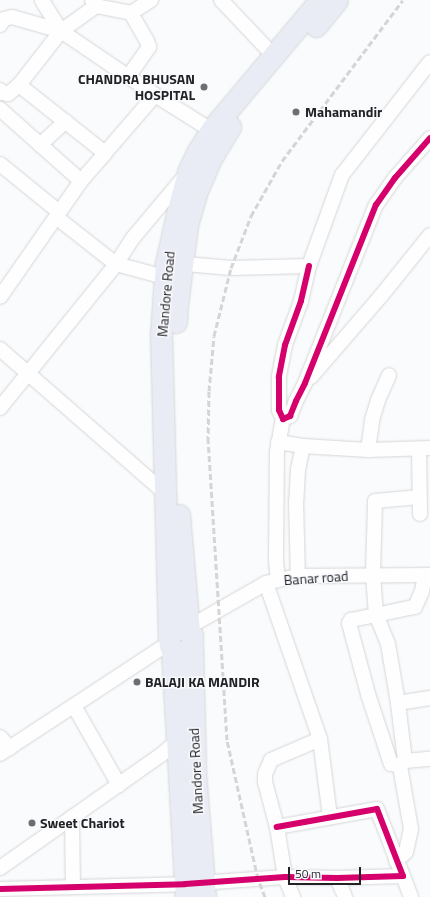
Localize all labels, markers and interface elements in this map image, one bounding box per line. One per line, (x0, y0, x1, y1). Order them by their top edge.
place label: CHANDRA BHUSAN HOSPITAL (78, 71, 195, 104)
marker: CHANDRA BHUSAN HOSPITAL (198, 81, 210, 93)
place label: Mahamandir (305, 104, 382, 120)
marker: Mahamandir (290, 106, 302, 118)
street label: Mandore Road (154, 250, 178, 338)
street label: Banar road (283, 567, 349, 589)
place label: BALAJI KA MANDIR (145, 674, 260, 690)
marker: BALAJI KA MANDIR (132, 677, 142, 687)
street label: Mandore Road (185, 727, 207, 815)
place label: Sweet Chariot (40, 815, 125, 831)
marker: Sweet Chariot (27, 818, 37, 828)
scale bar (290, 859, 363, 885)
text: 50 m (295, 864, 321, 883)

